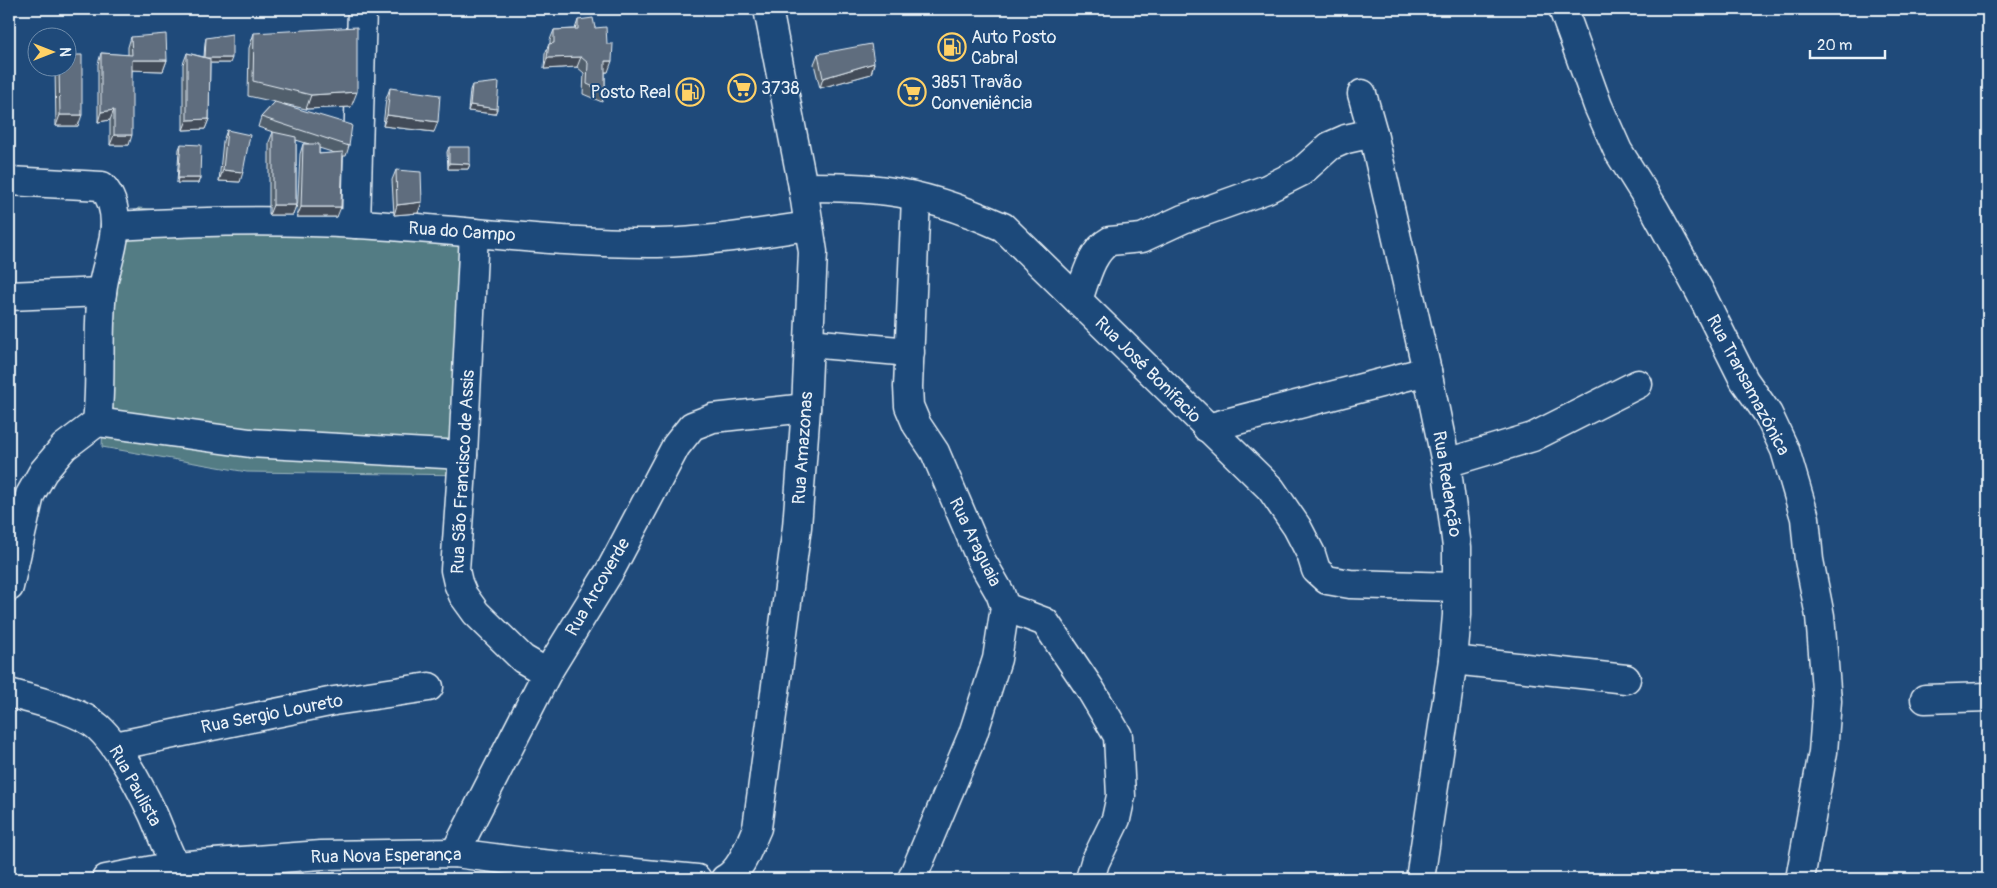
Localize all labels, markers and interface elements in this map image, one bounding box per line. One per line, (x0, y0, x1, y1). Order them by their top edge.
place label: Auto Posto Cabral (971, 26, 1057, 70)
north arrow (28, 28, 78, 78)
scale bar (1810, 28, 1884, 60)
fuel station icon: Auto Posto Cabral (937, 32, 967, 62)
text: 20 m (1817, 36, 1852, 55)
text: N (56, 47, 73, 57)
place label: 3851 Travão Conveniência (931, 71, 1032, 115)
supermarket icon: 3738 (727, 73, 757, 103)
fuel station icon: Posto Real (675, 77, 705, 107)
place label: 3738 (761, 77, 800, 100)
supermarket icon: 3851 Travão Conveniência (897, 77, 927, 107)
place label: Posto Real (591, 81, 671, 104)
street label: Rua do Campo (408, 217, 517, 247)
street label: Rua Transamazônica (1701, 311, 1795, 459)
street label: Rua José Bonifacio (1090, 312, 1206, 428)
street label: Rua São Francisco de Assis (446, 369, 480, 575)
street label: Rua Amazonas (788, 391, 818, 505)
street label: Rua Redenção (1427, 429, 1467, 539)
street label: Rua Araguaia (944, 494, 1006, 590)
street label: Rua Arcoverde (561, 534, 635, 640)
street label: Rua Sergio Loureto (199, 689, 345, 739)
street label: Rua Paulista (103, 741, 167, 831)
street label: Rua Nova Esperança (310, 843, 462, 869)

